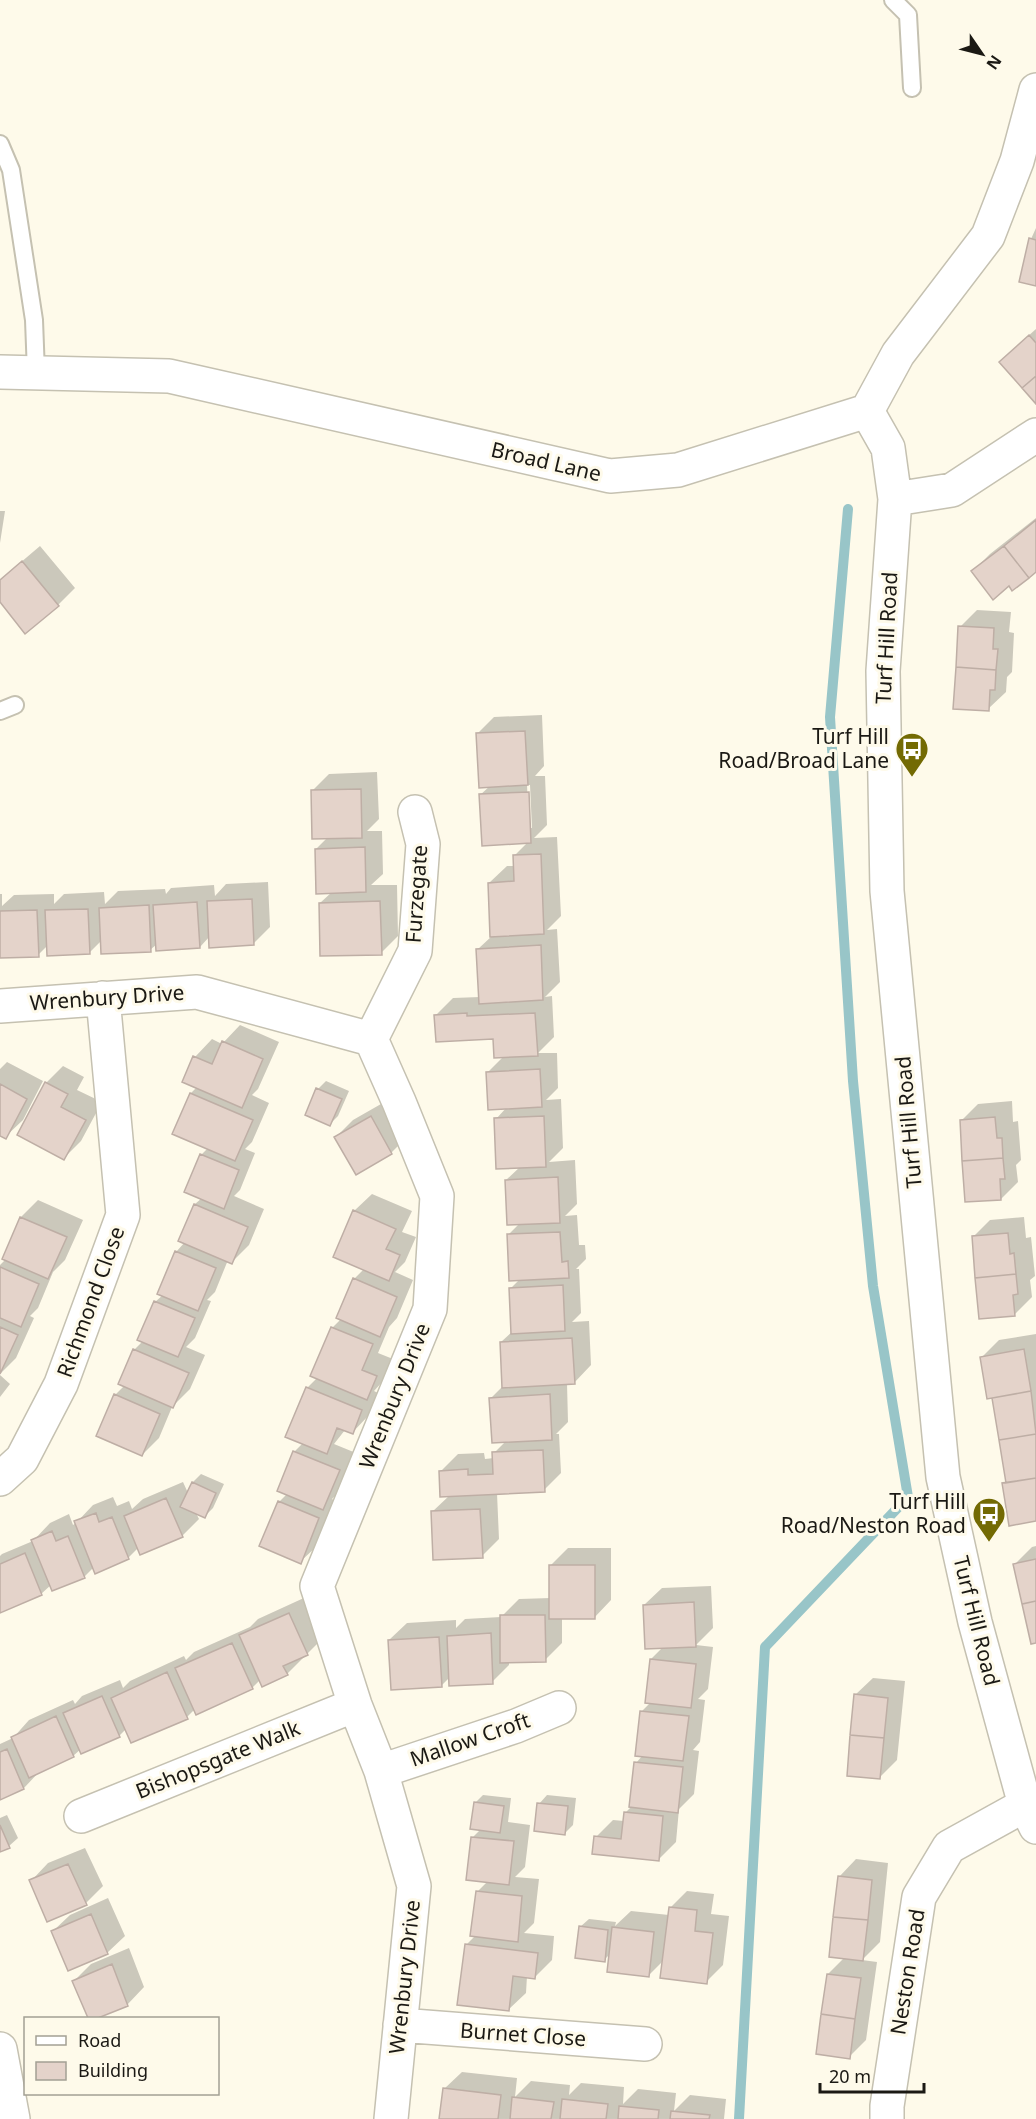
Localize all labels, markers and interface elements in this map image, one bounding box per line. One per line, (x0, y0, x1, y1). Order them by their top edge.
north arrow (952, 24, 1012, 84)
text: N (982, 51, 1007, 74)
street label: Broad Lane (488, 435, 604, 487)
street label: Turf Hill Road (869, 571, 903, 705)
place label: Turf Hill Road/Broad Lane (718, 722, 889, 774)
bus stop icon: Turf Hill Road/Broad Lane (894, 731, 930, 778)
street label: Furzegate (399, 844, 433, 944)
street label: Wrenbury Drive (29, 978, 185, 1016)
street label: Turf Hill Road (888, 1055, 928, 1189)
street label: Richmond Close (50, 1222, 130, 1381)
street label: Wrenbury Drive (352, 1318, 436, 1473)
place label: Turf Hill Road/Neston Road (781, 1487, 966, 1539)
bus stop icon: Turf Hill Road/Neston Road (971, 1496, 1007, 1543)
street label: Turf Hill Road (947, 1553, 1007, 1689)
street label: Mallow Croft (406, 1705, 534, 1773)
street label: Bishopsgate Walk (131, 1713, 305, 1805)
street label: Wrenbury Drive (382, 1898, 426, 2055)
street label: Neston Road (883, 1907, 931, 2037)
street label: Burnet Close (459, 2016, 587, 2052)
legend (24, 2017, 219, 2095)
text: Road (78, 2028, 121, 2052)
scale bar (820, 2056, 924, 2094)
text: Building (78, 2058, 148, 2082)
text: 20 m (829, 2064, 871, 2088)

